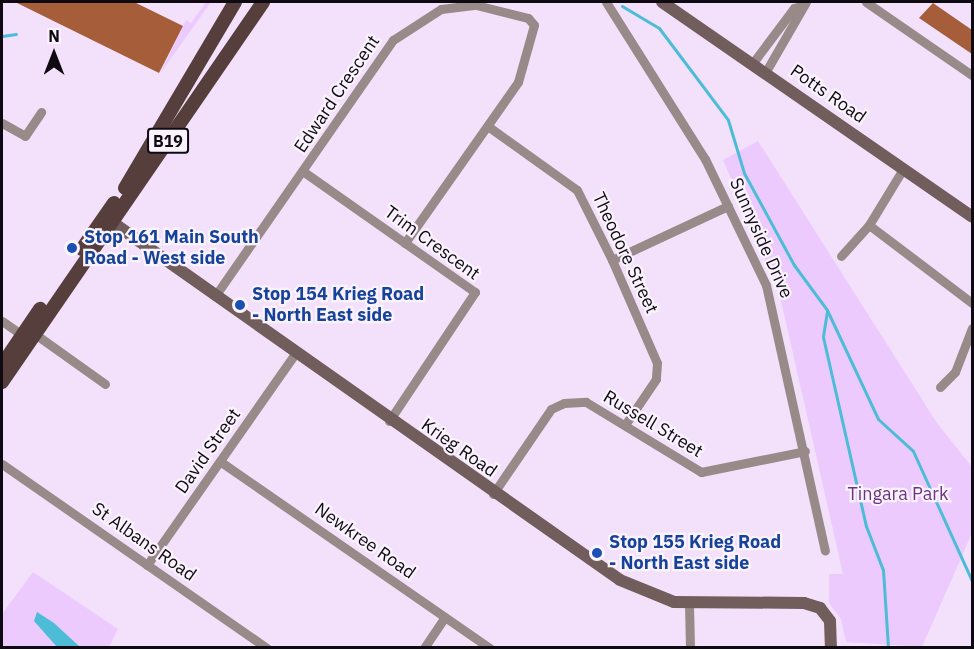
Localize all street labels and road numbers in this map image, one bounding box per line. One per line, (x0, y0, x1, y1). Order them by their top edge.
street label: Edward Crescent (290, 31, 384, 157)
street label: Potts Road (786, 60, 870, 128)
road number: B19 (147, 128, 189, 154)
street label: Sunnyside Drive (725, 174, 797, 302)
street label: Theodore Street (588, 189, 662, 317)
street label: Trim Crescent (380, 201, 484, 285)
street label: Russell Street (599, 386, 707, 462)
street label: David Street (171, 404, 245, 498)
street label: Krieg Road (417, 414, 501, 482)
street label: St Albans Road (88, 498, 200, 586)
street label: Newkree Road (311, 498, 419, 584)

